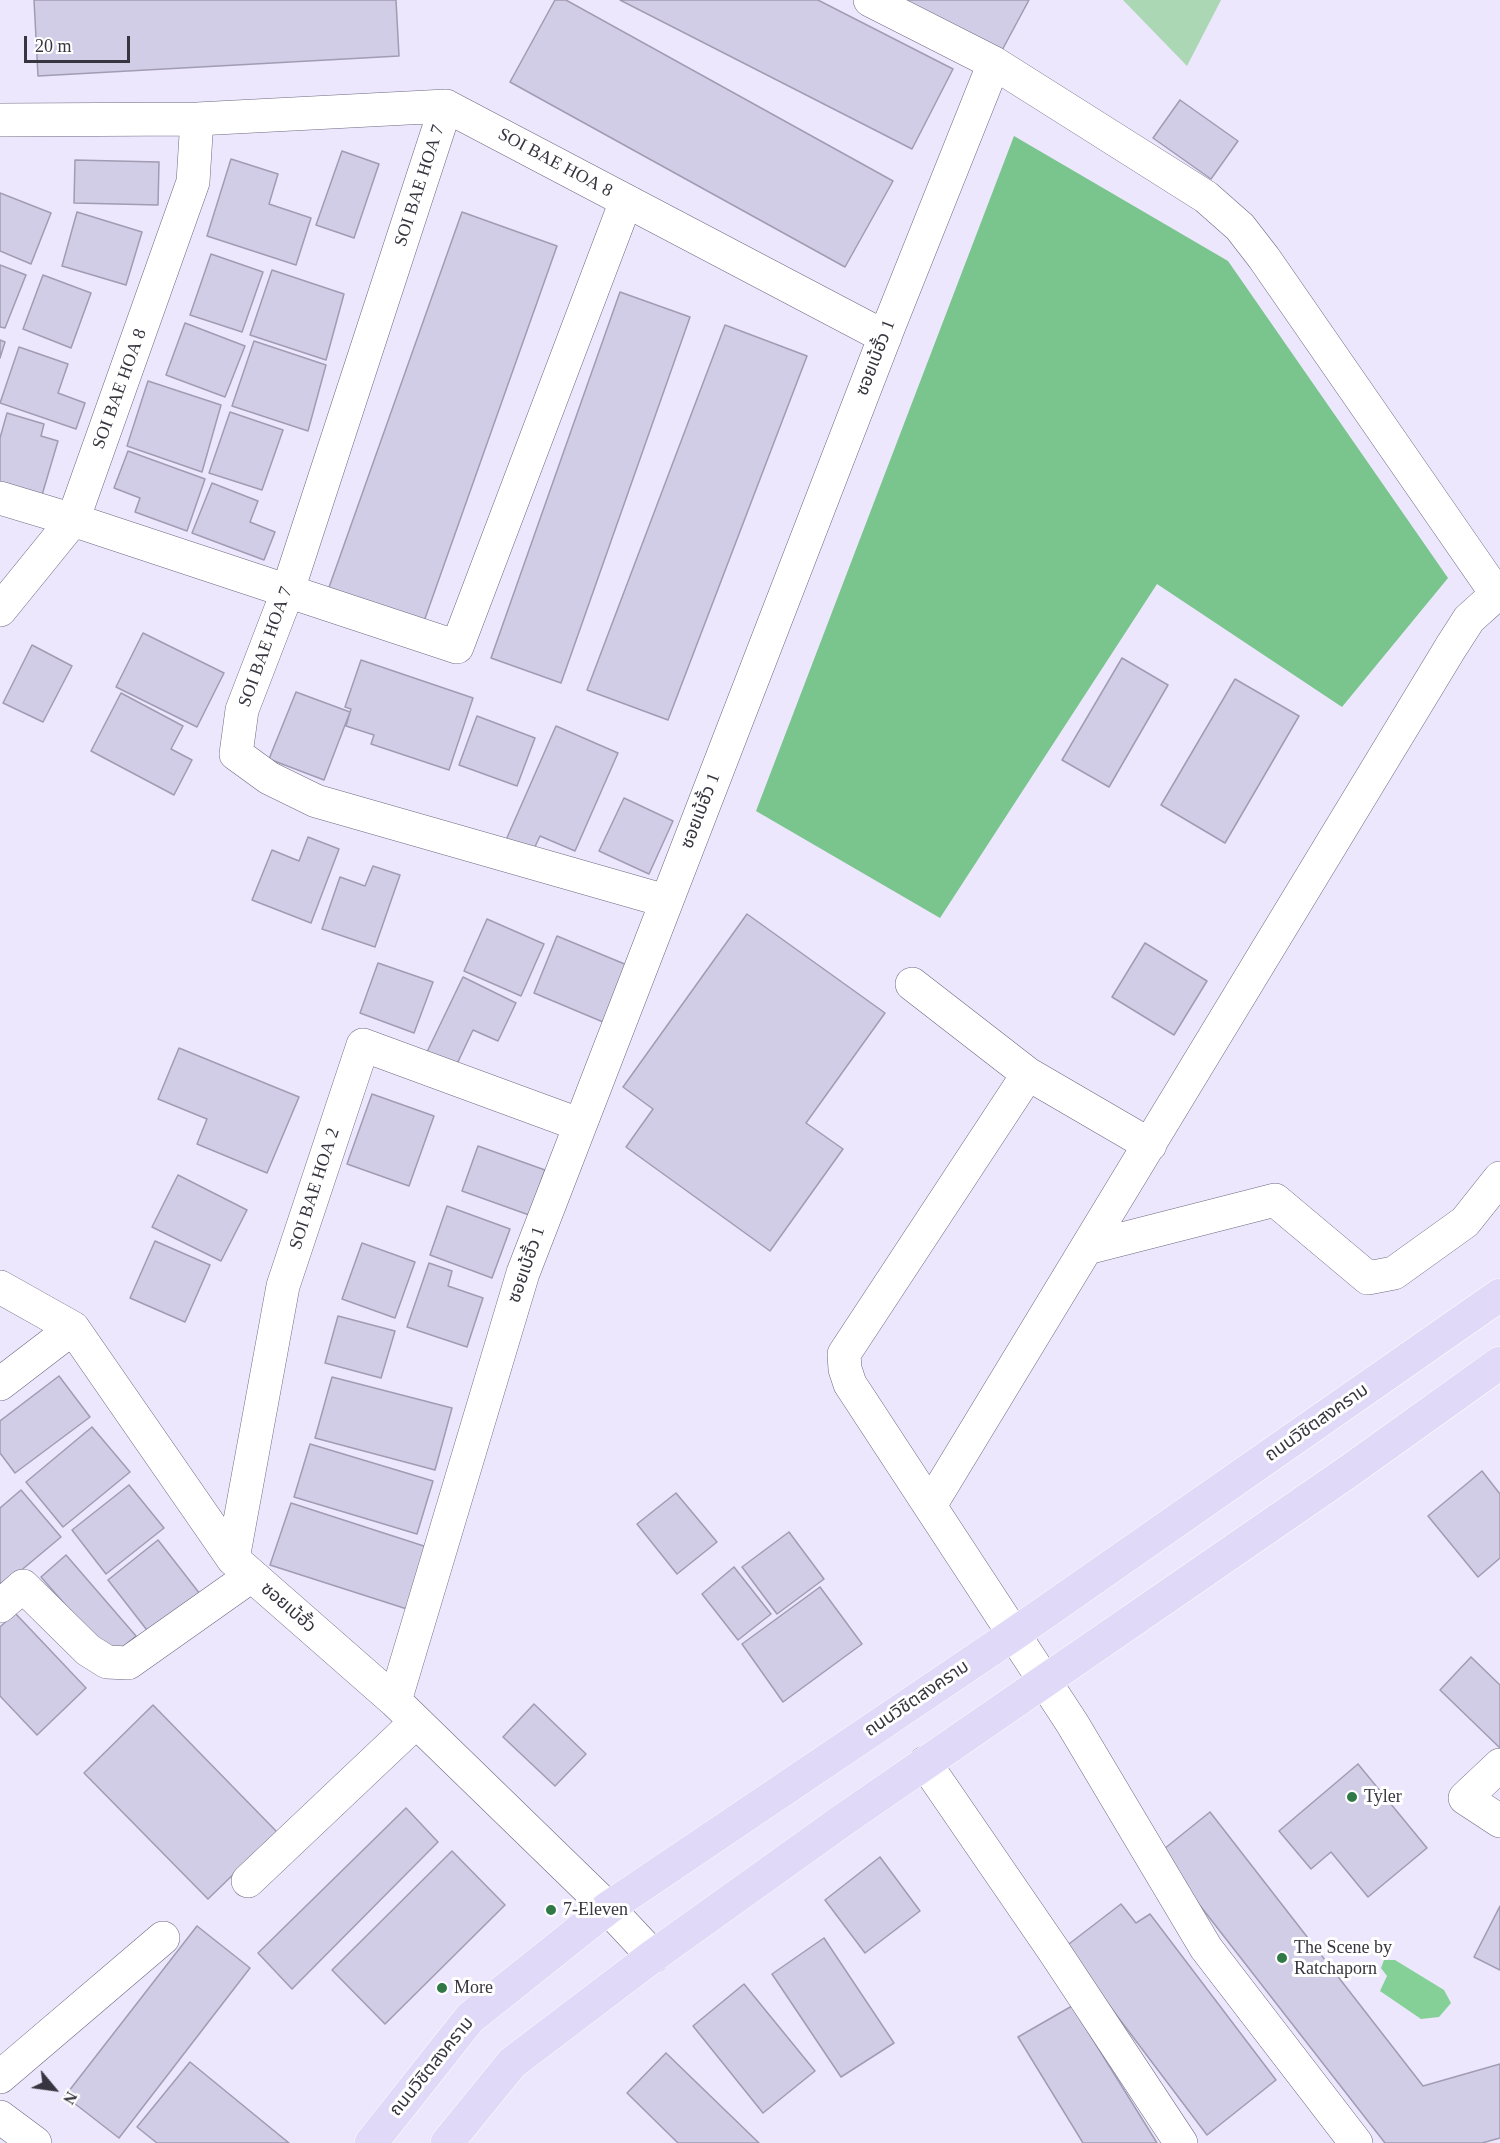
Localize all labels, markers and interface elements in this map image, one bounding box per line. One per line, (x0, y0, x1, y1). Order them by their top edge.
scale bar (27, 24, 134, 62)
text: 20 m (35, 36, 72, 56)
street label: SOI BAE HOA 7 (390, 123, 450, 249)
street label: SOI BAE HOA 8 (494, 124, 616, 202)
street label: ซอยเบ้ฮั้ว 1 (852, 317, 900, 399)
street label: SOI BAE HOA 8 (88, 326, 152, 452)
street label: SOI BAE HOA 7 (234, 584, 298, 710)
street label: ซอยเบ้ฮั้ว 1 (677, 770, 725, 852)
street label: SOI BAE HOA 2 (285, 1126, 345, 1252)
street label: ซอยเบ้ฮั้ว 1 (504, 1224, 550, 1306)
street label: ถนนวิชิตสงคราม (1261, 1379, 1373, 1467)
street label: ซอยเบ้ฮั้ว (256, 1578, 320, 1638)
street label: ถนนวิชิตสงคราม (861, 1656, 973, 1742)
place label: Tyler (1364, 1786, 1402, 1808)
marker: Tyler (1345, 1790, 1359, 1804)
place label: 7-Eleven (563, 1899, 628, 1921)
marker: 7-Eleven (544, 1903, 558, 1917)
place label: The Scene by Ratchaporn (1294, 1937, 1392, 1980)
marker: The Scene by Ratchaporn (1275, 1951, 1289, 1965)
place label: More (454, 1977, 493, 1999)
marker: More (435, 1981, 449, 1995)
street label: ถนนวิชิตสงคราม (385, 2013, 479, 2121)
north arrow (24, 2059, 84, 2119)
text: N (60, 2089, 80, 2107)

